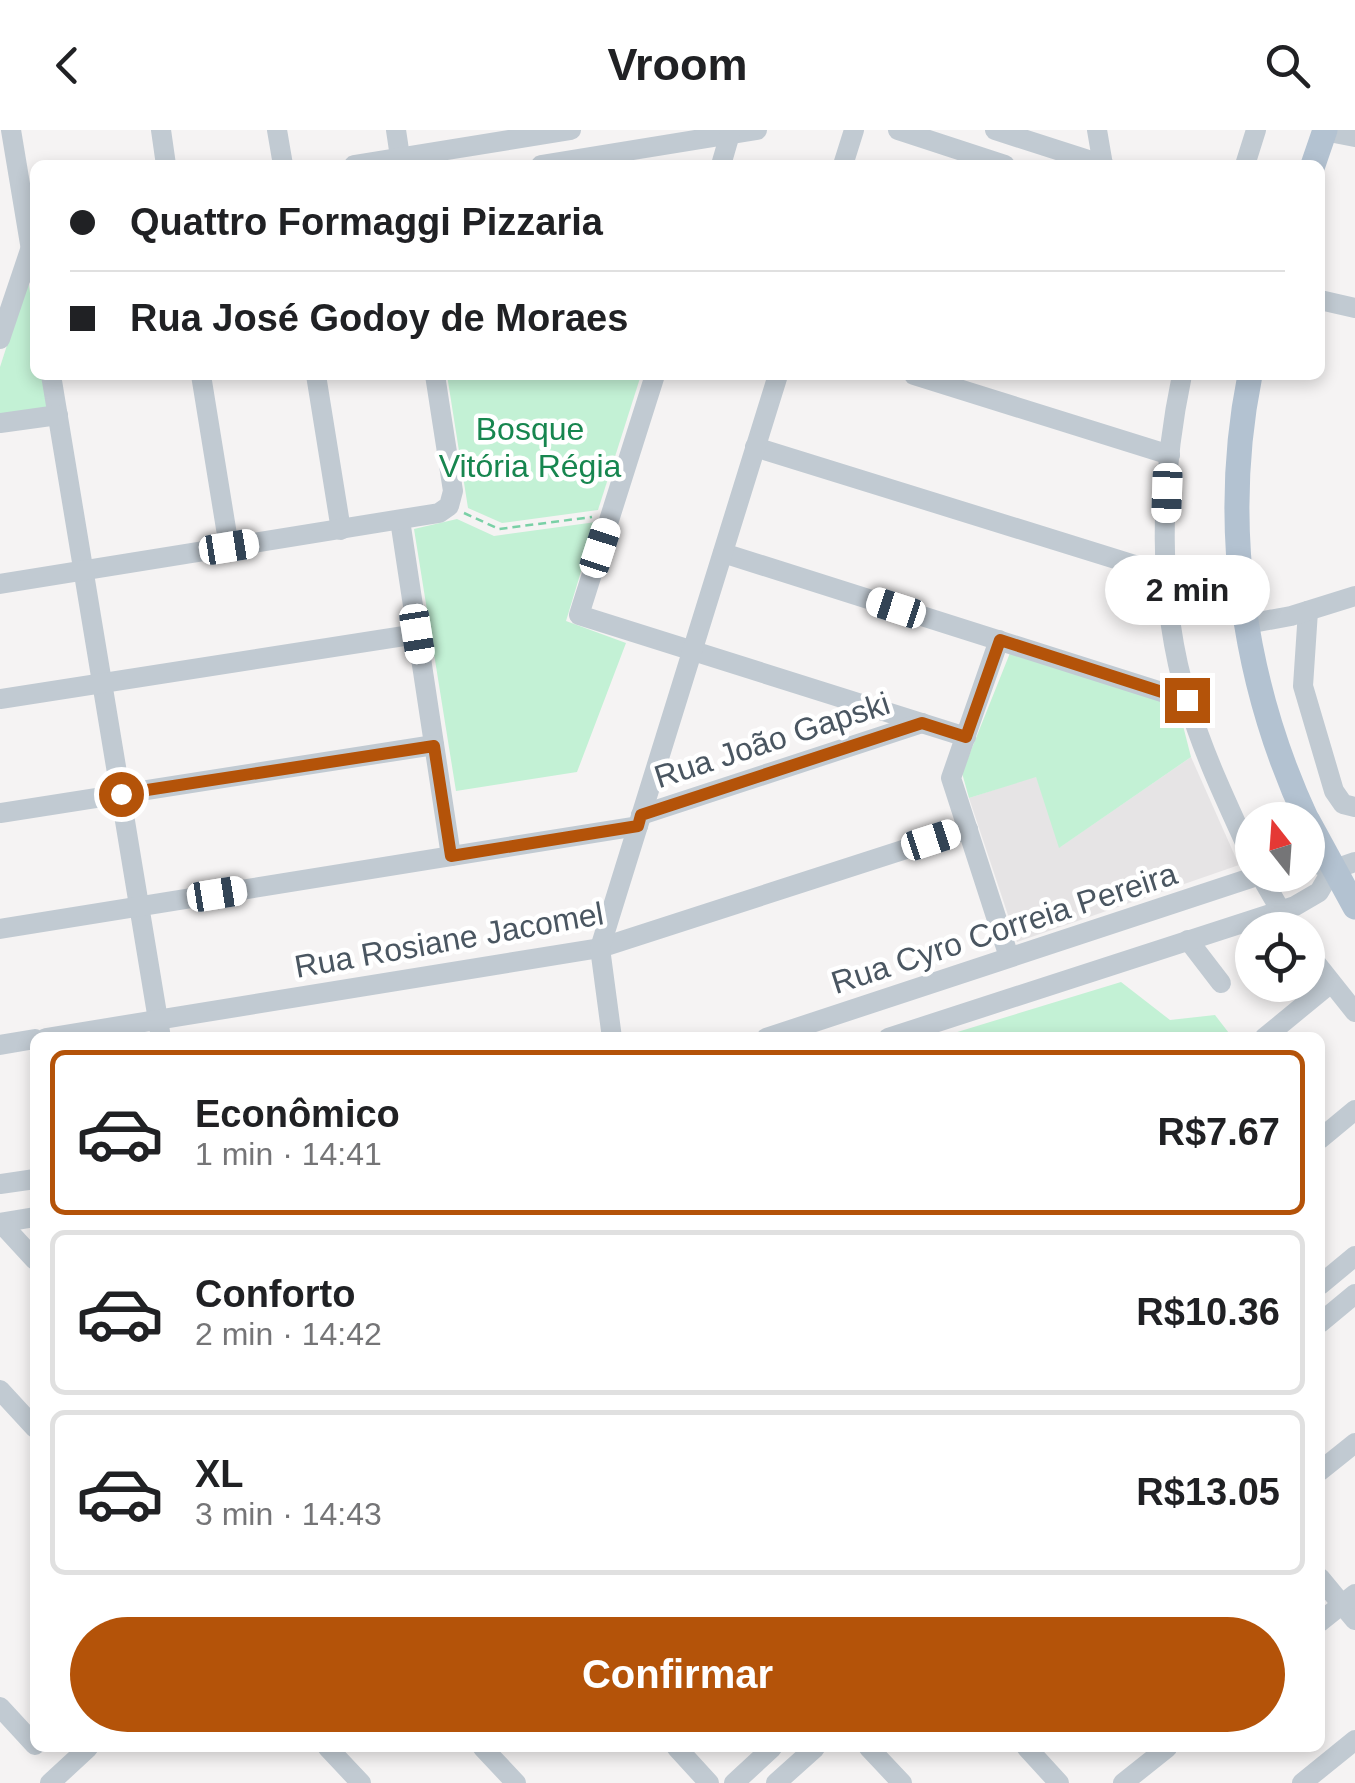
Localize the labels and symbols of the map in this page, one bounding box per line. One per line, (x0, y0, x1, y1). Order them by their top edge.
park label: Bosque Vitória Régia (439, 411, 622, 484)
car (1151, 462, 1183, 524)
car (576, 515, 624, 581)
car (197, 527, 261, 567)
callout: 2 min (1104, 555, 1270, 625)
car (863, 584, 929, 632)
car (397, 602, 437, 666)
route end (1165, 678, 1210, 723)
street label: Rua João Gapski (650, 685, 894, 795)
route start (99, 772, 144, 817)
north arrow (1235, 802, 1325, 892)
car (898, 816, 964, 864)
street label: Rua Cyro Correia Pereira (827, 855, 1181, 1001)
car (185, 874, 249, 914)
street label: Rua Rosiane Jacomel (292, 895, 606, 985)

